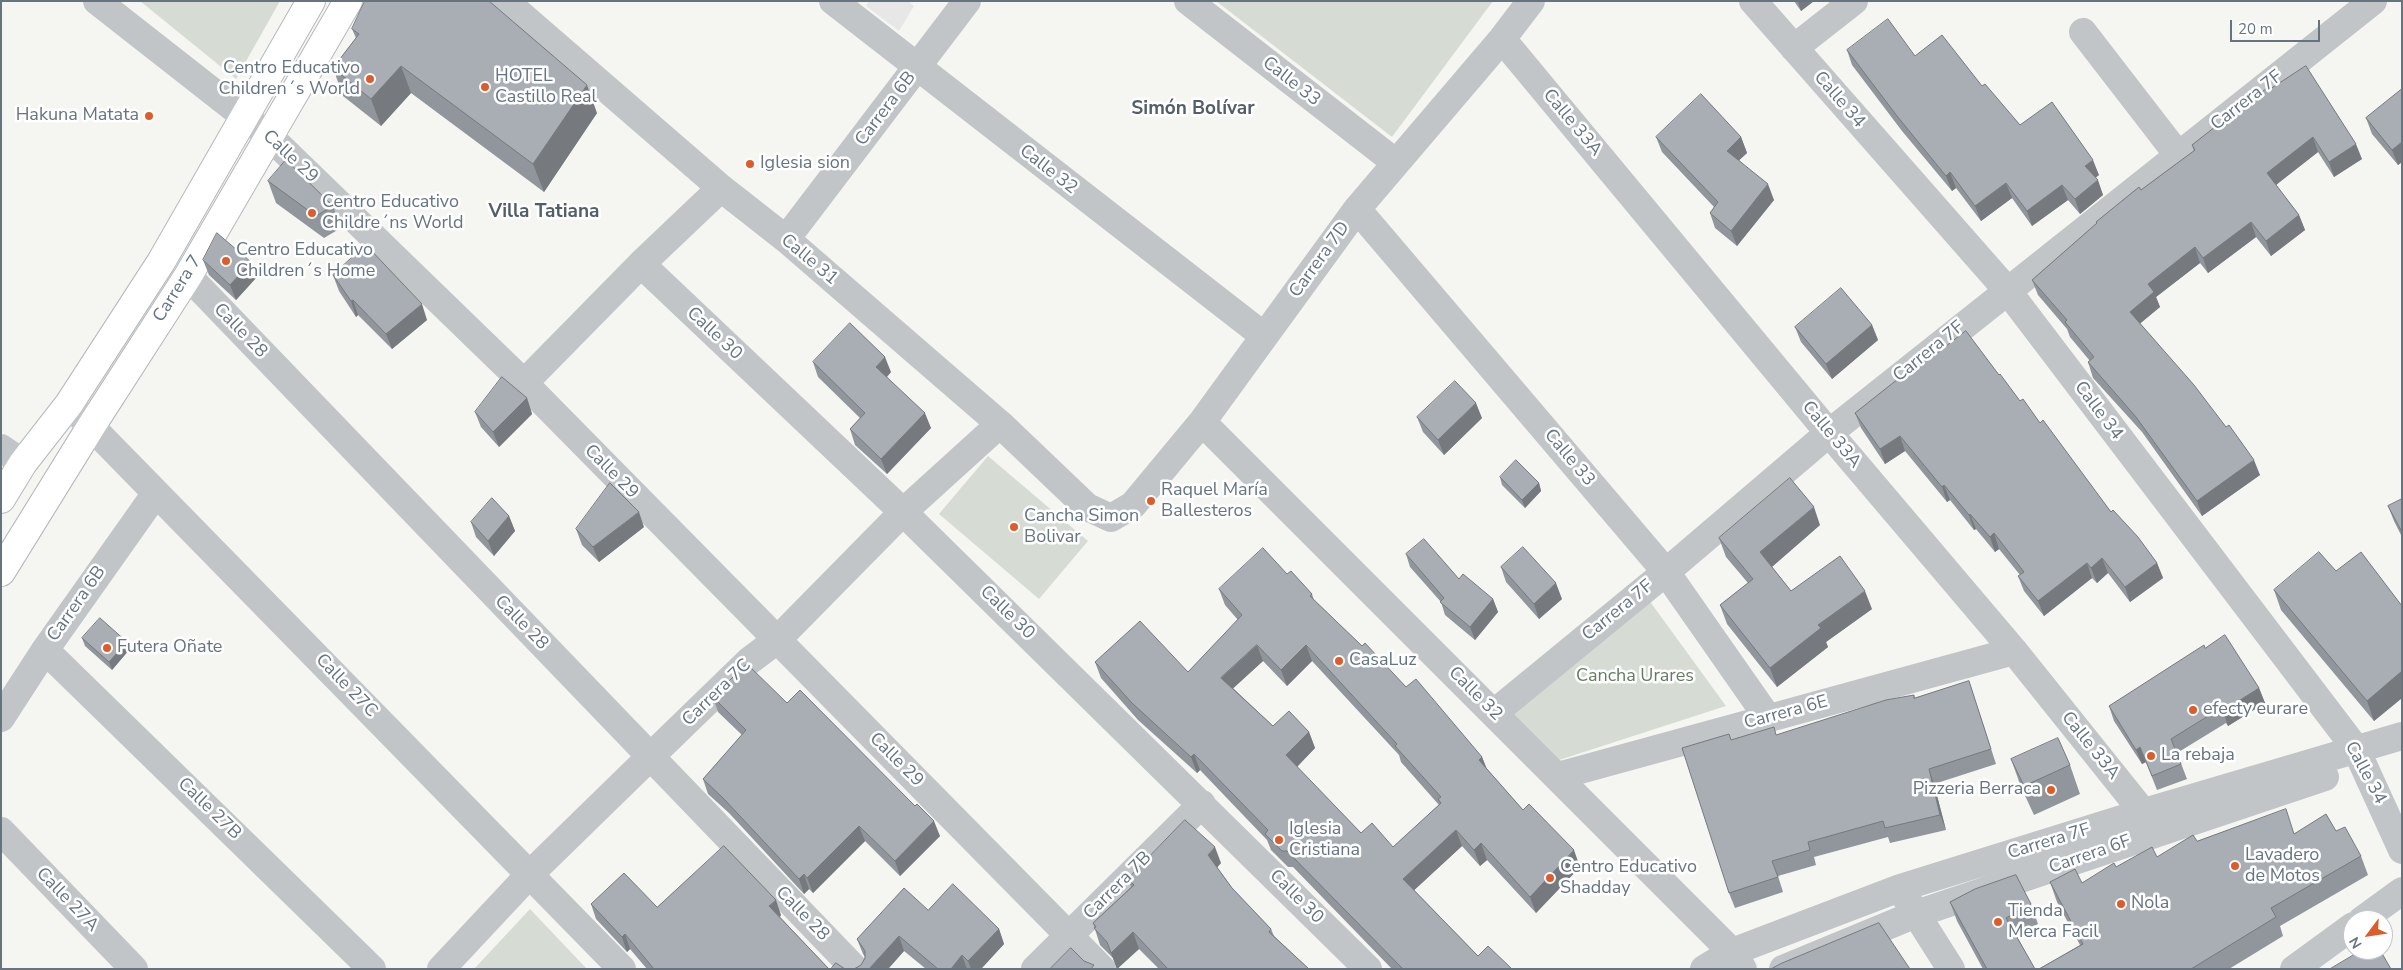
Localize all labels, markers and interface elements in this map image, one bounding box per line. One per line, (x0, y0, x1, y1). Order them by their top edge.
scale bar (2233, 10, 2323, 42)
text: 20 m (2238, 19, 2273, 39)
street label: Calle 33 (1258, 53, 1324, 111)
place label: Centro Educativo Children´s World (218, 58, 360, 100)
place label: HOTEL Castillo Real (495, 66, 597, 108)
street label: Carrera 7F (2207, 66, 2287, 136)
street label: Calle 34 (1809, 67, 1869, 133)
street label: Carrera 6B (851, 68, 921, 150)
marker: Centro Educativo Children´s World (364, 73, 376, 85)
marker: HOTEL Castillo Real (479, 81, 491, 93)
street label: Calle 33A (1538, 85, 1606, 161)
district label: Simón Bolívar (1131, 98, 1255, 120)
place label: Hakuna Matata (16, 105, 139, 127)
marker: Hakuna Matata (143, 110, 155, 122)
street label: Calle 29 (258, 126, 322, 188)
street label: Calle 32 (1015, 141, 1081, 199)
place label: Iglesia sion (760, 153, 850, 175)
marker: Iglesia sion (744, 158, 756, 170)
place label: Centro Educativo Childre´ns World (322, 192, 464, 234)
district label: Villa Tatiana (489, 201, 599, 223)
marker: Centro Educativo Childre´ns World (306, 207, 318, 219)
street label: Carrera 7D (1285, 218, 1355, 302)
street label: Calle 31 (776, 230, 842, 290)
place label: Centro Educativo Children´s Home (236, 240, 375, 282)
street label: Carrera 7 (149, 251, 207, 327)
marker: Centro Educativo Children´s Home (220, 255, 232, 267)
street label: Calle 28 (209, 299, 271, 363)
street label: Calle 30 (682, 303, 746, 365)
street label: Carrera 7F (1889, 317, 1969, 387)
street label: Calle 34 (2069, 377, 2127, 445)
street label: Calle 33A (1797, 397, 1865, 473)
street label: Calle 33 (1539, 425, 1599, 491)
street label: Calle 29 (579, 440, 643, 504)
place label: Raquel María Ballesteros (1161, 480, 1268, 522)
marker: Raquel María Ballesteros (1145, 495, 1157, 507)
place label: Cancha Simon Bolivar (1024, 506, 1139, 548)
marker: Cancha Simon Bolivar (1008, 521, 1020, 533)
street label: Carrera 6B (43, 562, 111, 646)
street label: Carrera 7F (1578, 576, 1658, 646)
street label: Calle 30 (975, 582, 1039, 644)
street label: Calle 28 (490, 591, 552, 655)
place label: Futera Oñate (117, 637, 222, 659)
marker: Futera Oñate (101, 642, 113, 654)
street label: Calle 27C (311, 650, 381, 722)
place label: CasaLuz (1349, 650, 1417, 672)
street label: Carrera 7C (678, 655, 756, 731)
marker: CasaLuz (1333, 655, 1345, 667)
street label: Calle 32 (1443, 662, 1507, 726)
park label: Cancha Urares (1576, 666, 1694, 688)
street label: Carrera 6E (1742, 692, 1830, 734)
place label: efecty eurare (2203, 699, 2308, 721)
marker: efecty eurare (2187, 704, 2199, 716)
street label: Calle 33A (2056, 708, 2124, 784)
street label: Calle 29 (864, 728, 928, 792)
street label: Calle 34 (2340, 738, 2390, 808)
place label: La rebaja (2161, 745, 2235, 767)
marker: La rebaja (2145, 750, 2157, 762)
street label: Calle 27B (173, 773, 245, 845)
place label: Pizzeria Berraca (1913, 779, 2041, 801)
marker: Pizzeria Berraca (2045, 784, 2057, 796)
place label: Iglesia Cristiana (1289, 819, 1360, 862)
street label: Carrera 7F (2005, 819, 2093, 865)
street label: Carrera 6F (2046, 831, 2134, 879)
marker: Iglesia Cristiana (1273, 834, 1285, 846)
place label: Lavadero de Motos (2245, 845, 2320, 888)
street label: Carrera 7B (1080, 848, 1156, 924)
place label: Centro Educativo Shadday (1560, 857, 1697, 900)
marker: Lavadero de Motos (2229, 860, 2241, 872)
street label: Calle 27A (31, 863, 103, 937)
street label: Calle 30 (1264, 865, 1328, 929)
marker: Centro Educativo Shadday (1544, 872, 1556, 884)
street label: Calle 28 (771, 882, 833, 946)
place label: Nola (2131, 893, 2169, 915)
marker: Nola (2115, 898, 2127, 910)
place label: Tienda Merca Facil (2008, 901, 2099, 944)
north arrow (2343, 910, 2393, 960)
marker: Tienda Merca Facil (1992, 916, 2004, 928)
text: N (2345, 933, 2366, 952)

